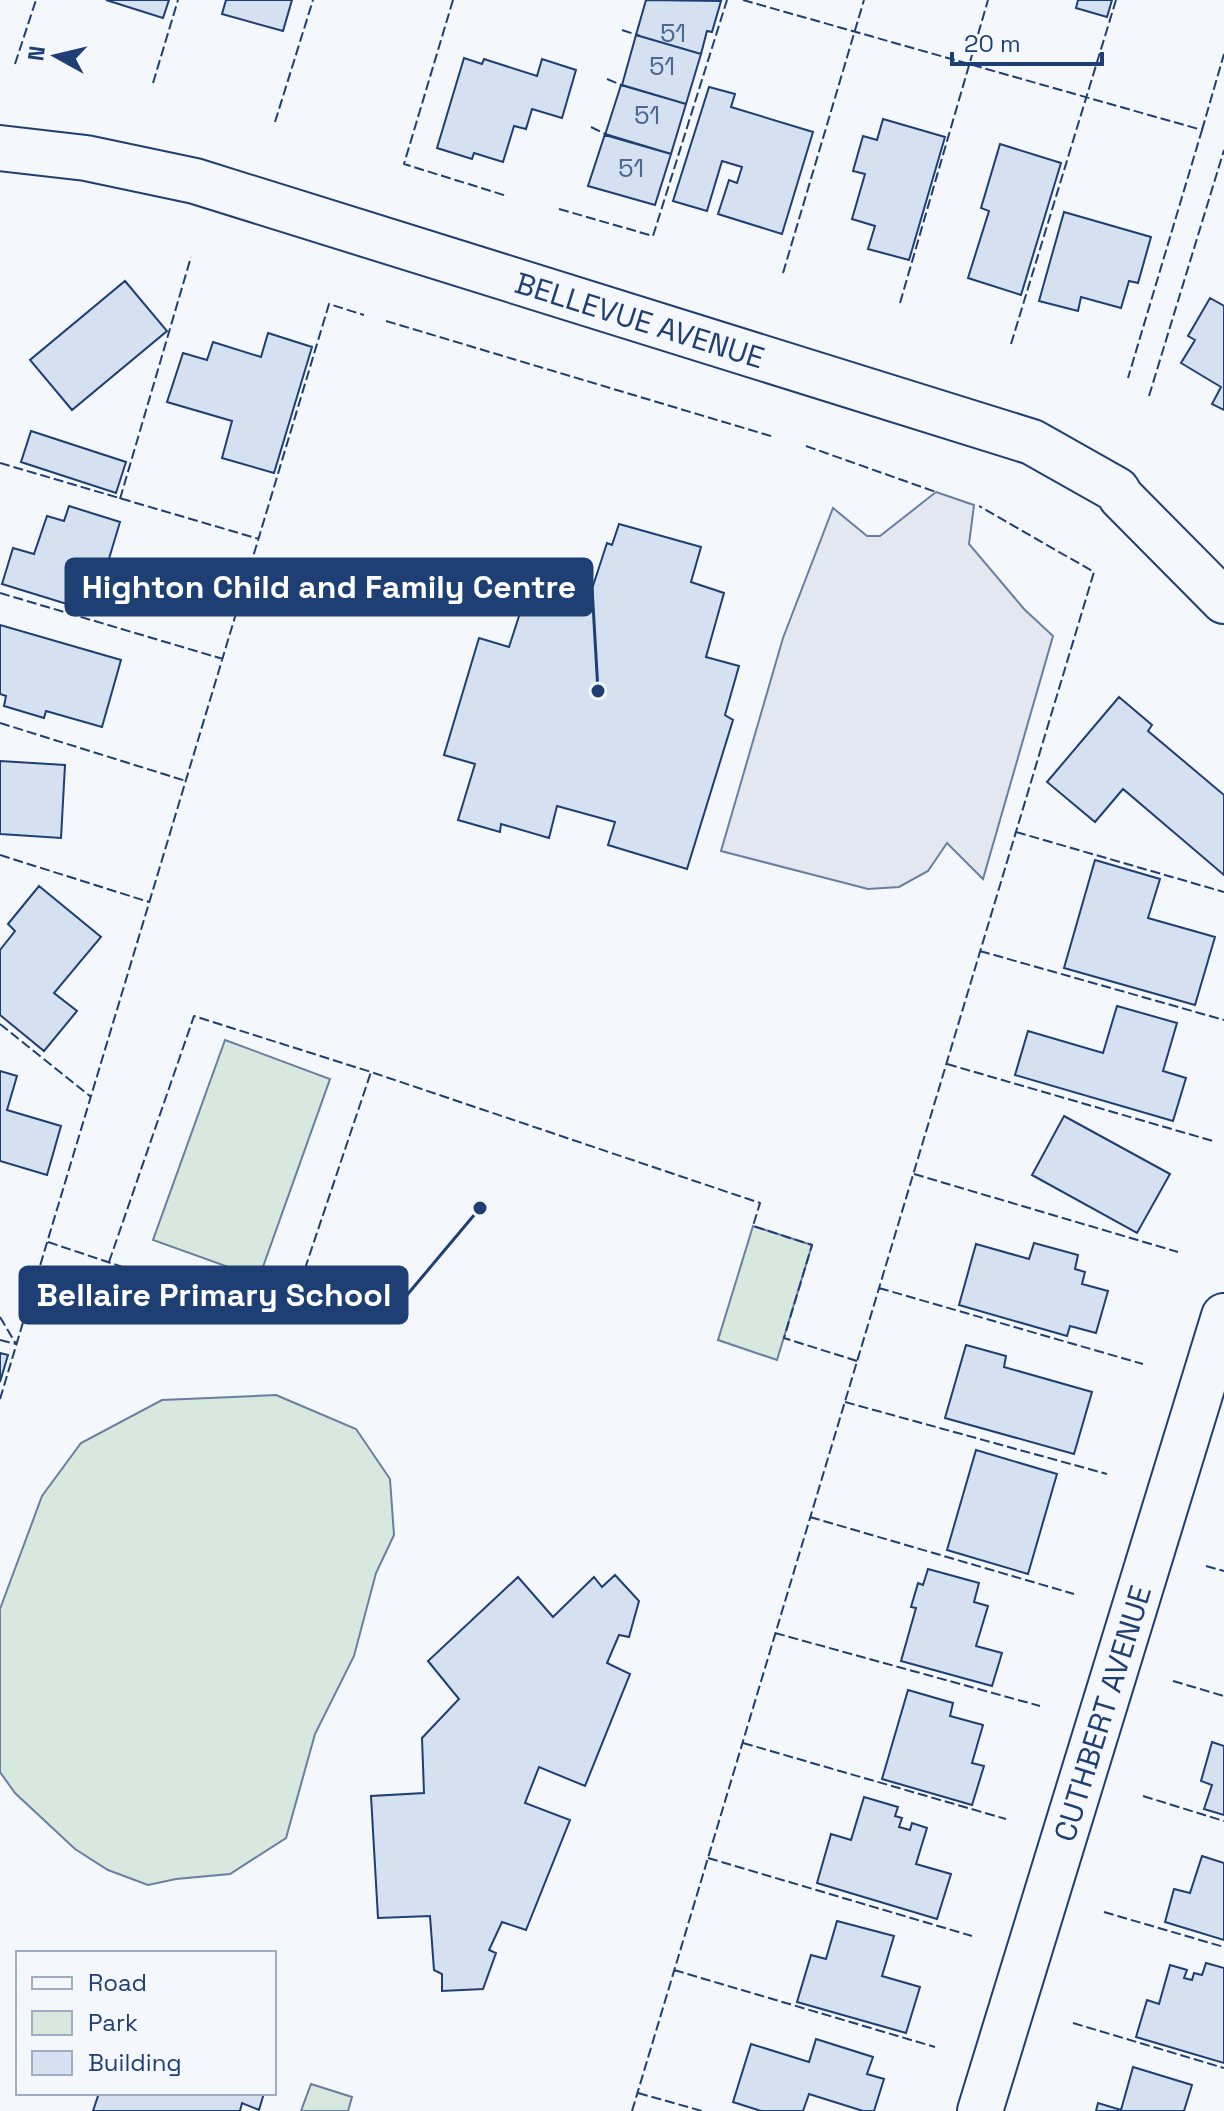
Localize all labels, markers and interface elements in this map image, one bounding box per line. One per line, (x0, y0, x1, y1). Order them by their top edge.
north arrow (16, 16, 96, 96)
house number: 51 (660, 16, 686, 50)
scale bar (952, 16, 1102, 66)
text: 20 m (964, 28, 1021, 59)
text: N (21, 44, 51, 62)
house number: 51 (649, 49, 675, 83)
house number: 51 (634, 98, 660, 132)
house number: 51 (618, 151, 644, 185)
street label: BELLEVUE AVENUE (511, 263, 769, 377)
callout: Highton Child and Family Centre (66, 559, 592, 615)
text: Highton Child and Family Centre (82, 567, 576, 607)
callout: Bellaire Primary School (20, 1267, 407, 1323)
text: Bellaire Primary School (37, 1275, 391, 1315)
street label: CUTHBERT AVENUE (1044, 1581, 1160, 1846)
legend (16, 1951, 276, 2095)
text: Road (88, 1967, 147, 1998)
text: Park (88, 2007, 138, 2038)
text: Building (88, 2047, 182, 2078)

